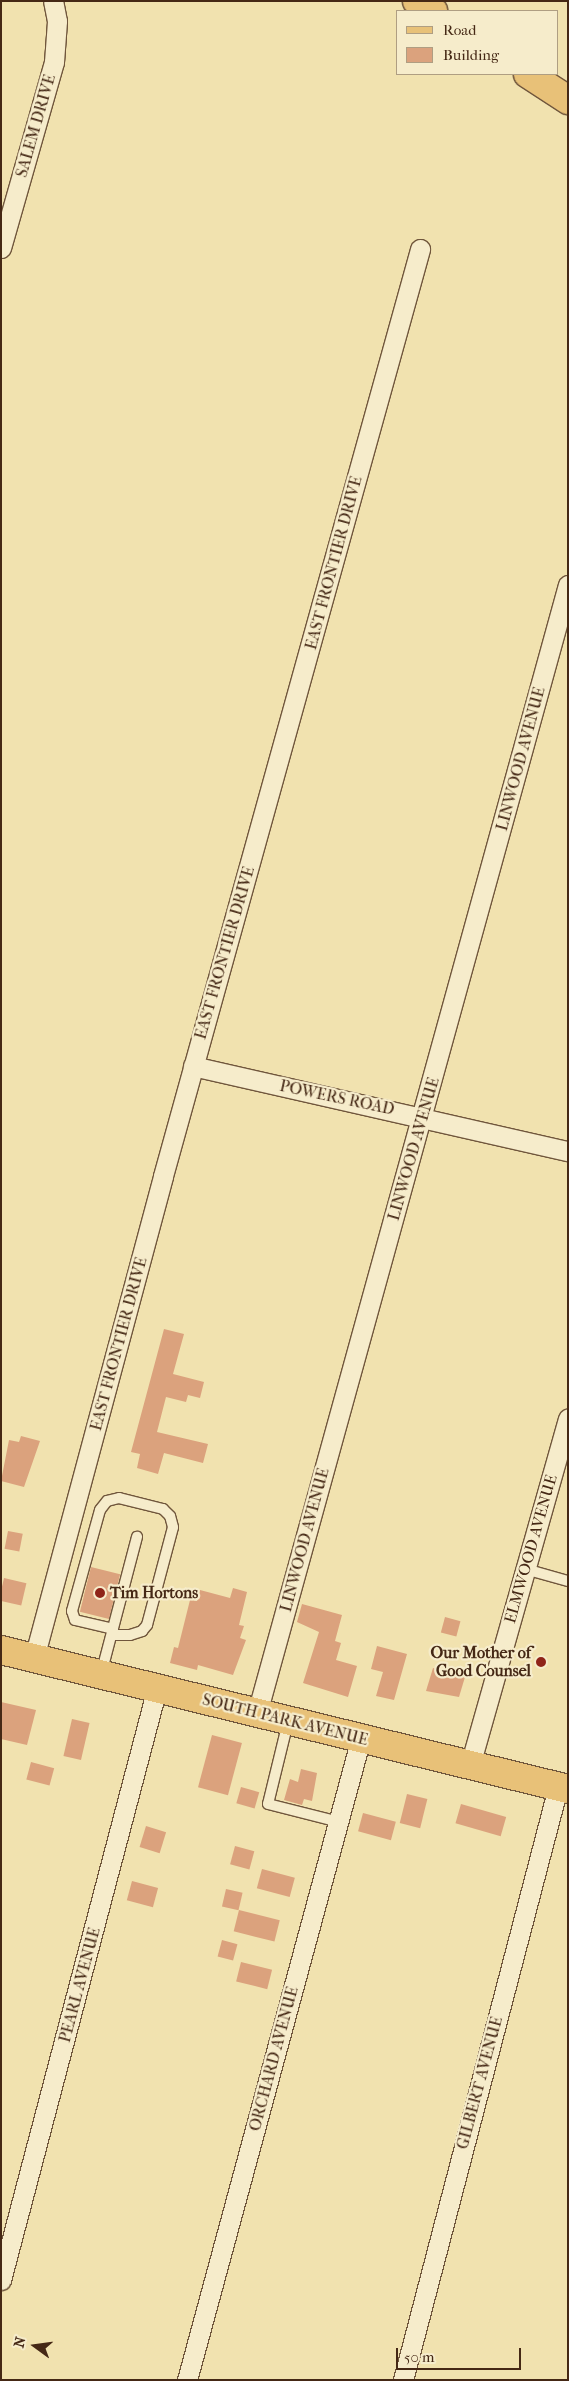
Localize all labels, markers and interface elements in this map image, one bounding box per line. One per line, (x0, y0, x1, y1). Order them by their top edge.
legend (396, 10, 559, 75)
text: Road (443, 21, 476, 39)
text: Building (443, 46, 499, 64)
street label: SALEM DRIVE (12, 72, 60, 180)
street label: EAST FRONTIER DRIVE (302, 474, 366, 652)
street label: LINWOOD AVENUE (493, 685, 549, 833)
street label: EAST FRONTIER DRIVE (191, 864, 259, 1042)
street label: LINWOOD AVENUE (384, 1075, 444, 1223)
street label: POWERS ROAD (278, 1076, 396, 1120)
street label: EAST FRONTIER DRIVE (87, 1255, 151, 1433)
street label: LINWOOD AVENUE (277, 1466, 333, 1614)
street label: ELMWOOD AVENUE (501, 1472, 561, 1626)
place label: Tim Hortons (110, 1583, 198, 1603)
marker: Tim Hortons (94, 1587, 106, 1599)
place label: Our Mother of Good Counsel (431, 1643, 531, 1681)
marker: Our Mother of Good Counsel (535, 1656, 547, 1668)
street label: SOUTH PARK AVENUE (200, 1690, 370, 1750)
street label: PEARL AVENUE (55, 1925, 105, 2045)
street label: ORCHARD AVENUE (245, 1985, 303, 2133)
street label: GILBERT AVENUE (453, 2015, 507, 2151)
north arrow (10, 2321, 60, 2371)
text: N (10, 2335, 29, 2349)
scale bar (399, 2338, 524, 2370)
text: 50 m (404, 2348, 434, 2366)

